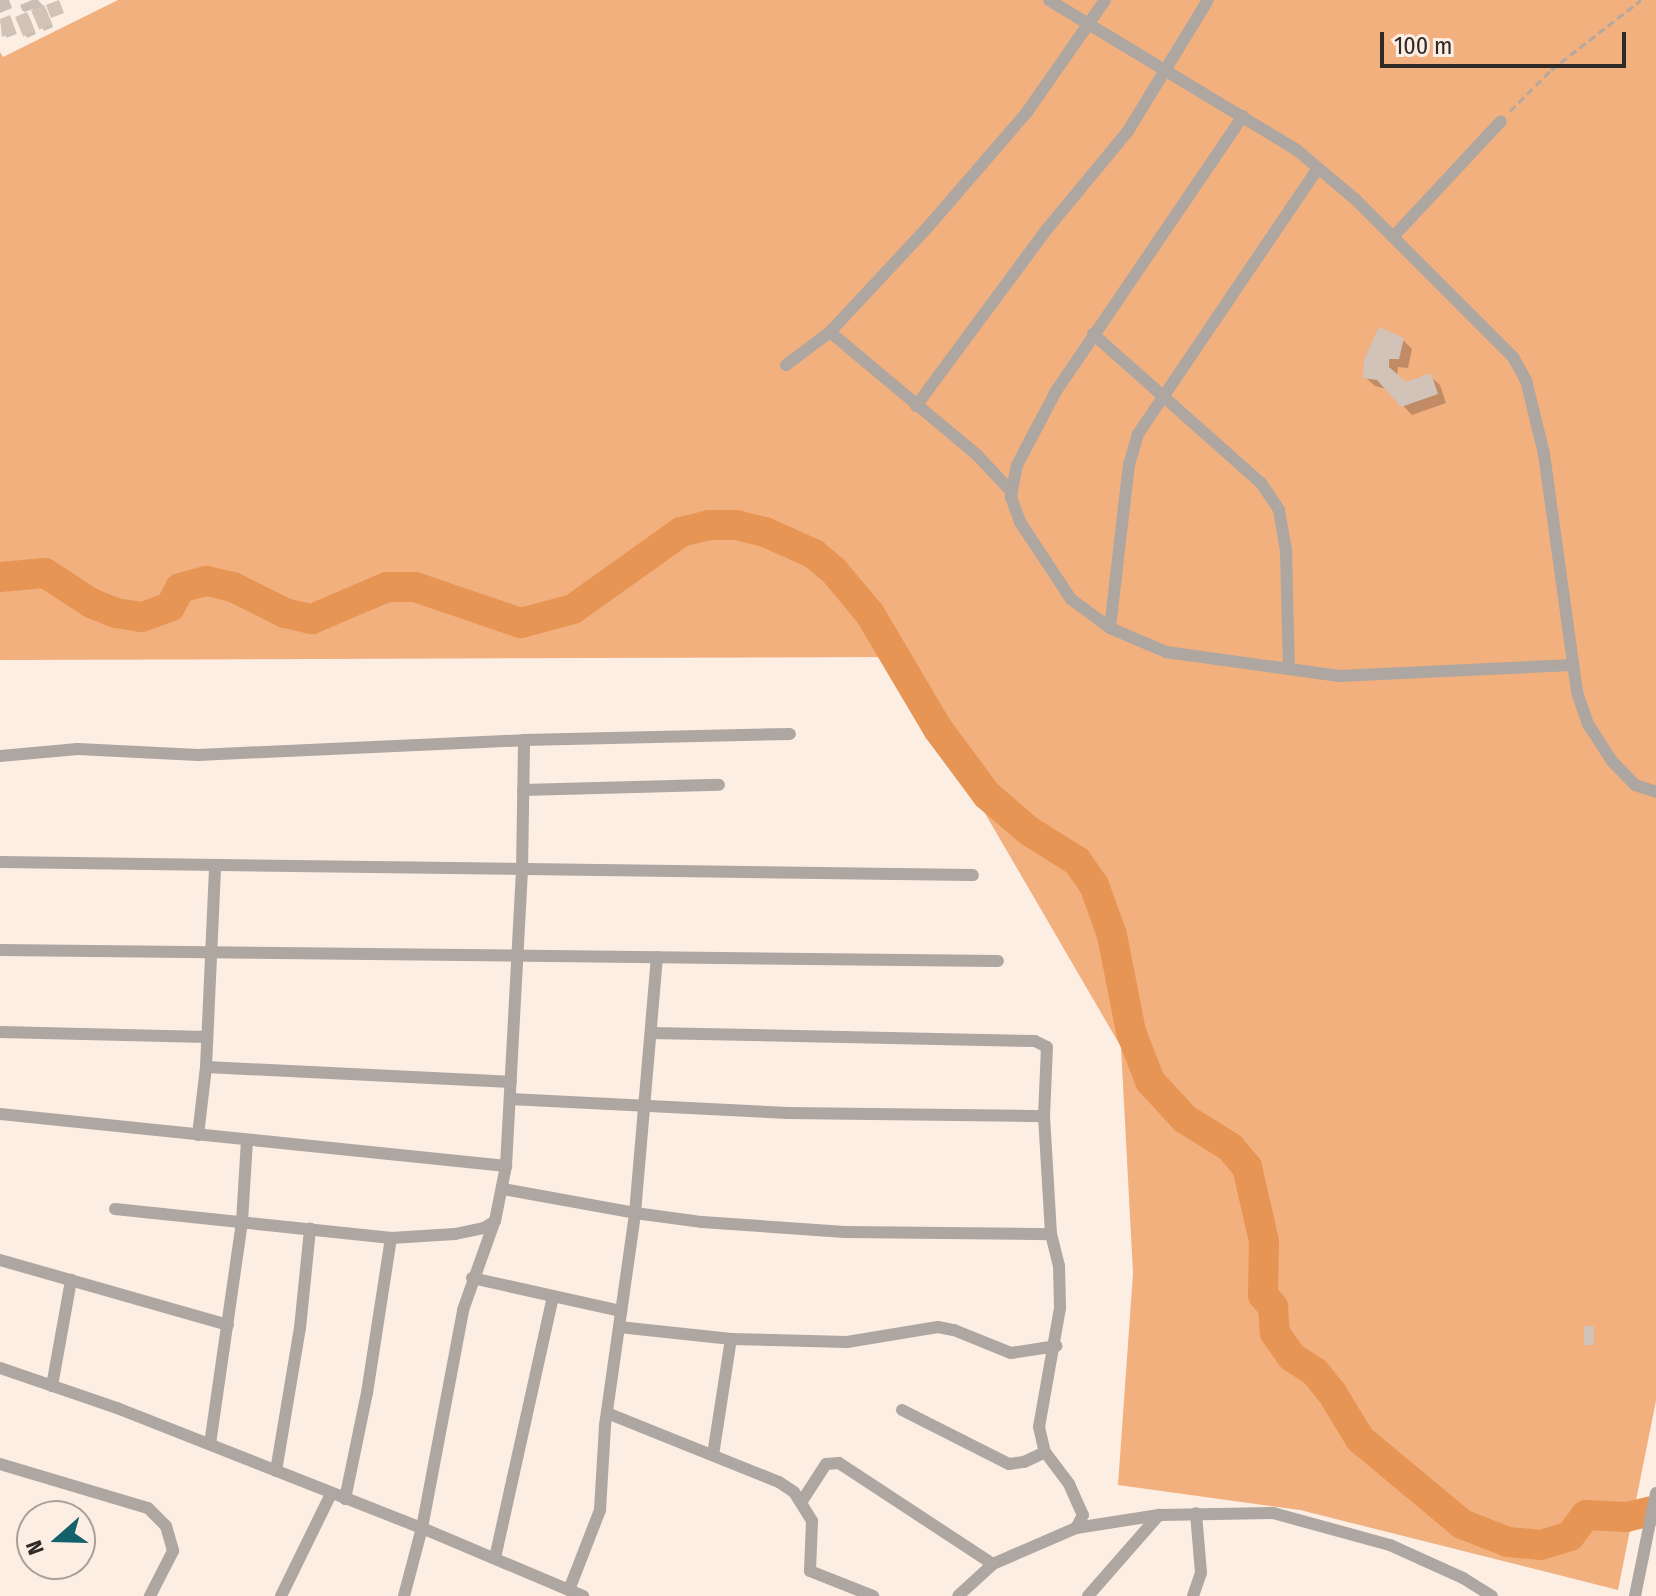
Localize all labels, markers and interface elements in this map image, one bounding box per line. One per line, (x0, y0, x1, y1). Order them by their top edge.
scale bar (1384, 16, 1630, 66)
text: 100 m (1394, 32, 1452, 60)
north arrow (16, 1500, 96, 1580)
text: N (20, 1537, 50, 1559)

